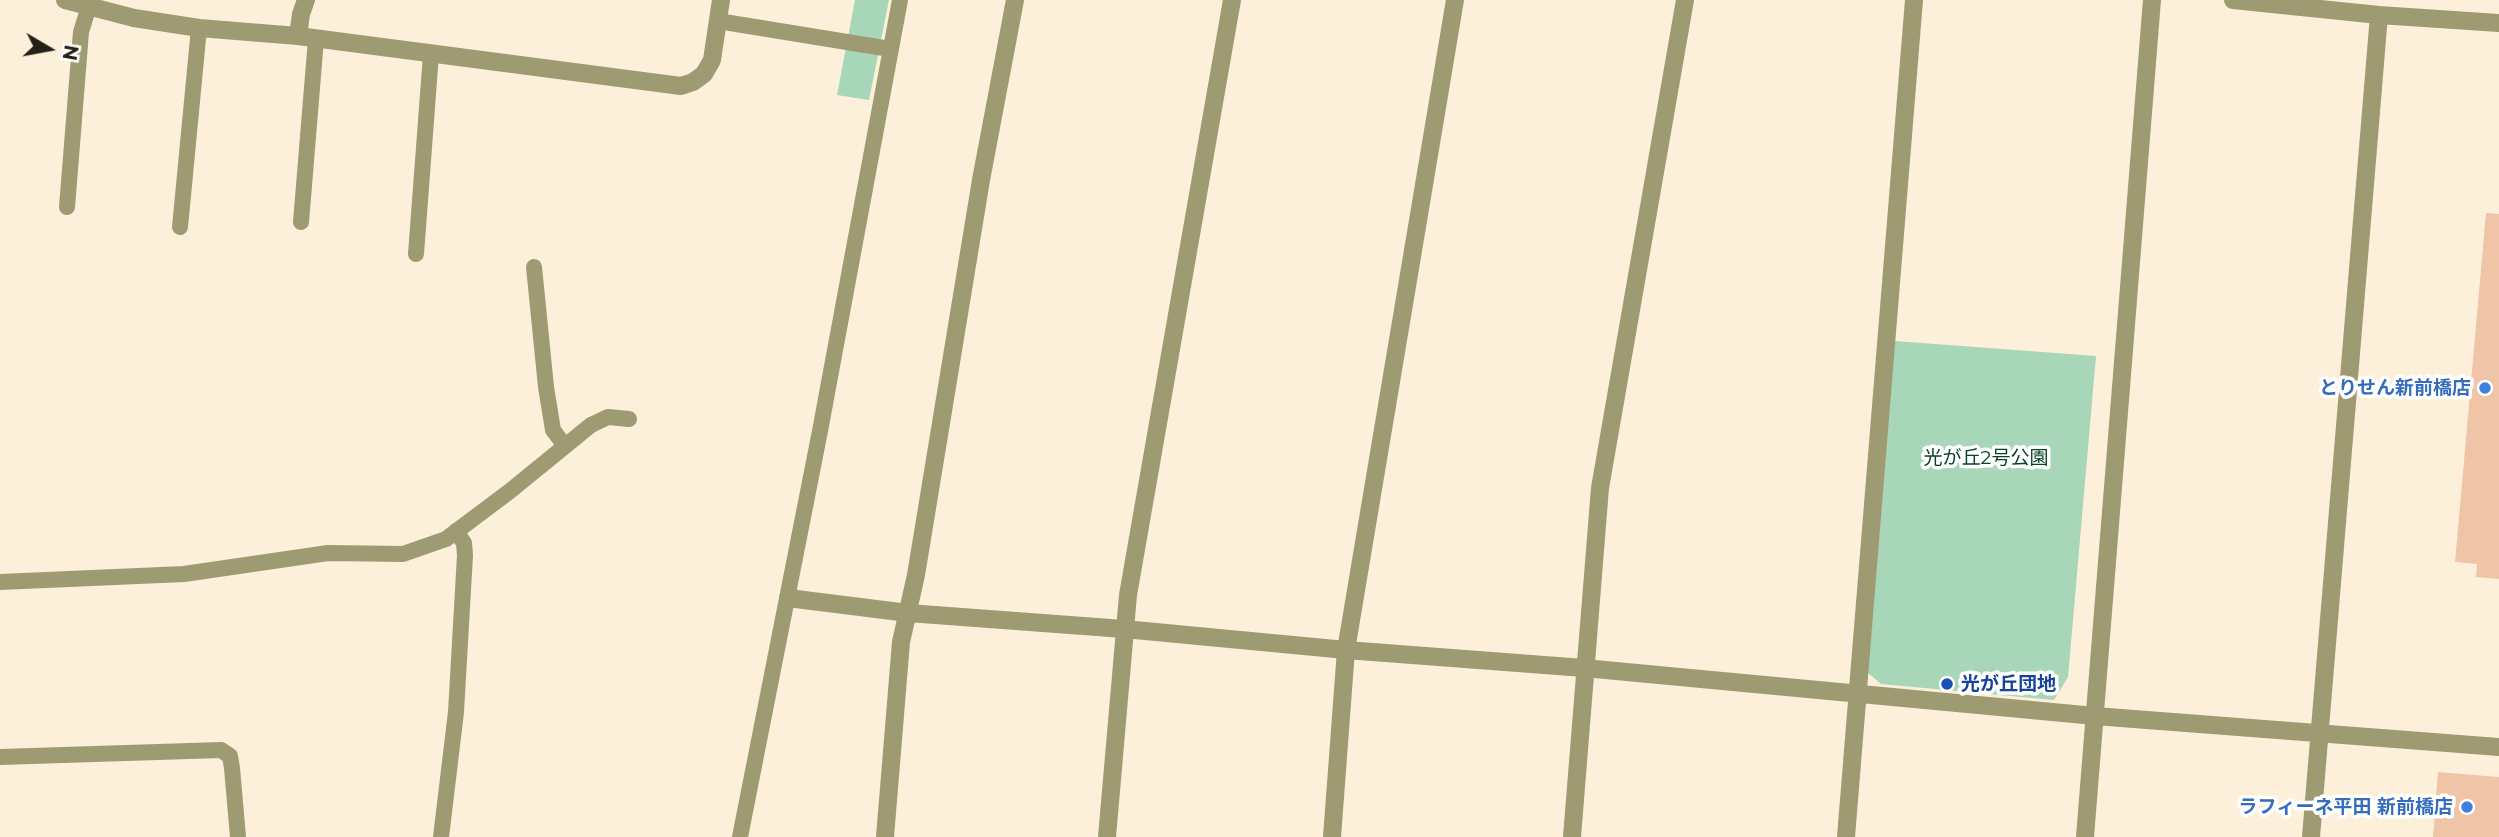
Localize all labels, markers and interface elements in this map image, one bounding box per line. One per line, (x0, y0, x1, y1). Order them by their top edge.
north arrow (14, 14, 84, 84)
text: N (58, 43, 83, 62)
place label: とりせん新前橋店 (2319, 377, 2471, 399)
marker: とりせん新前橋店 (2477, 380, 2493, 396)
park label: 光が丘2号公園 (1924, 447, 2048, 469)
place label: 光が丘団地 (1961, 673, 2056, 695)
marker: 光が丘団地 (1939, 676, 1955, 692)
place label: ラフィーネ平田 新前橋店 (2239, 796, 2453, 818)
marker: ラフィーネ平田 新前橋店 (2459, 799, 2475, 815)

